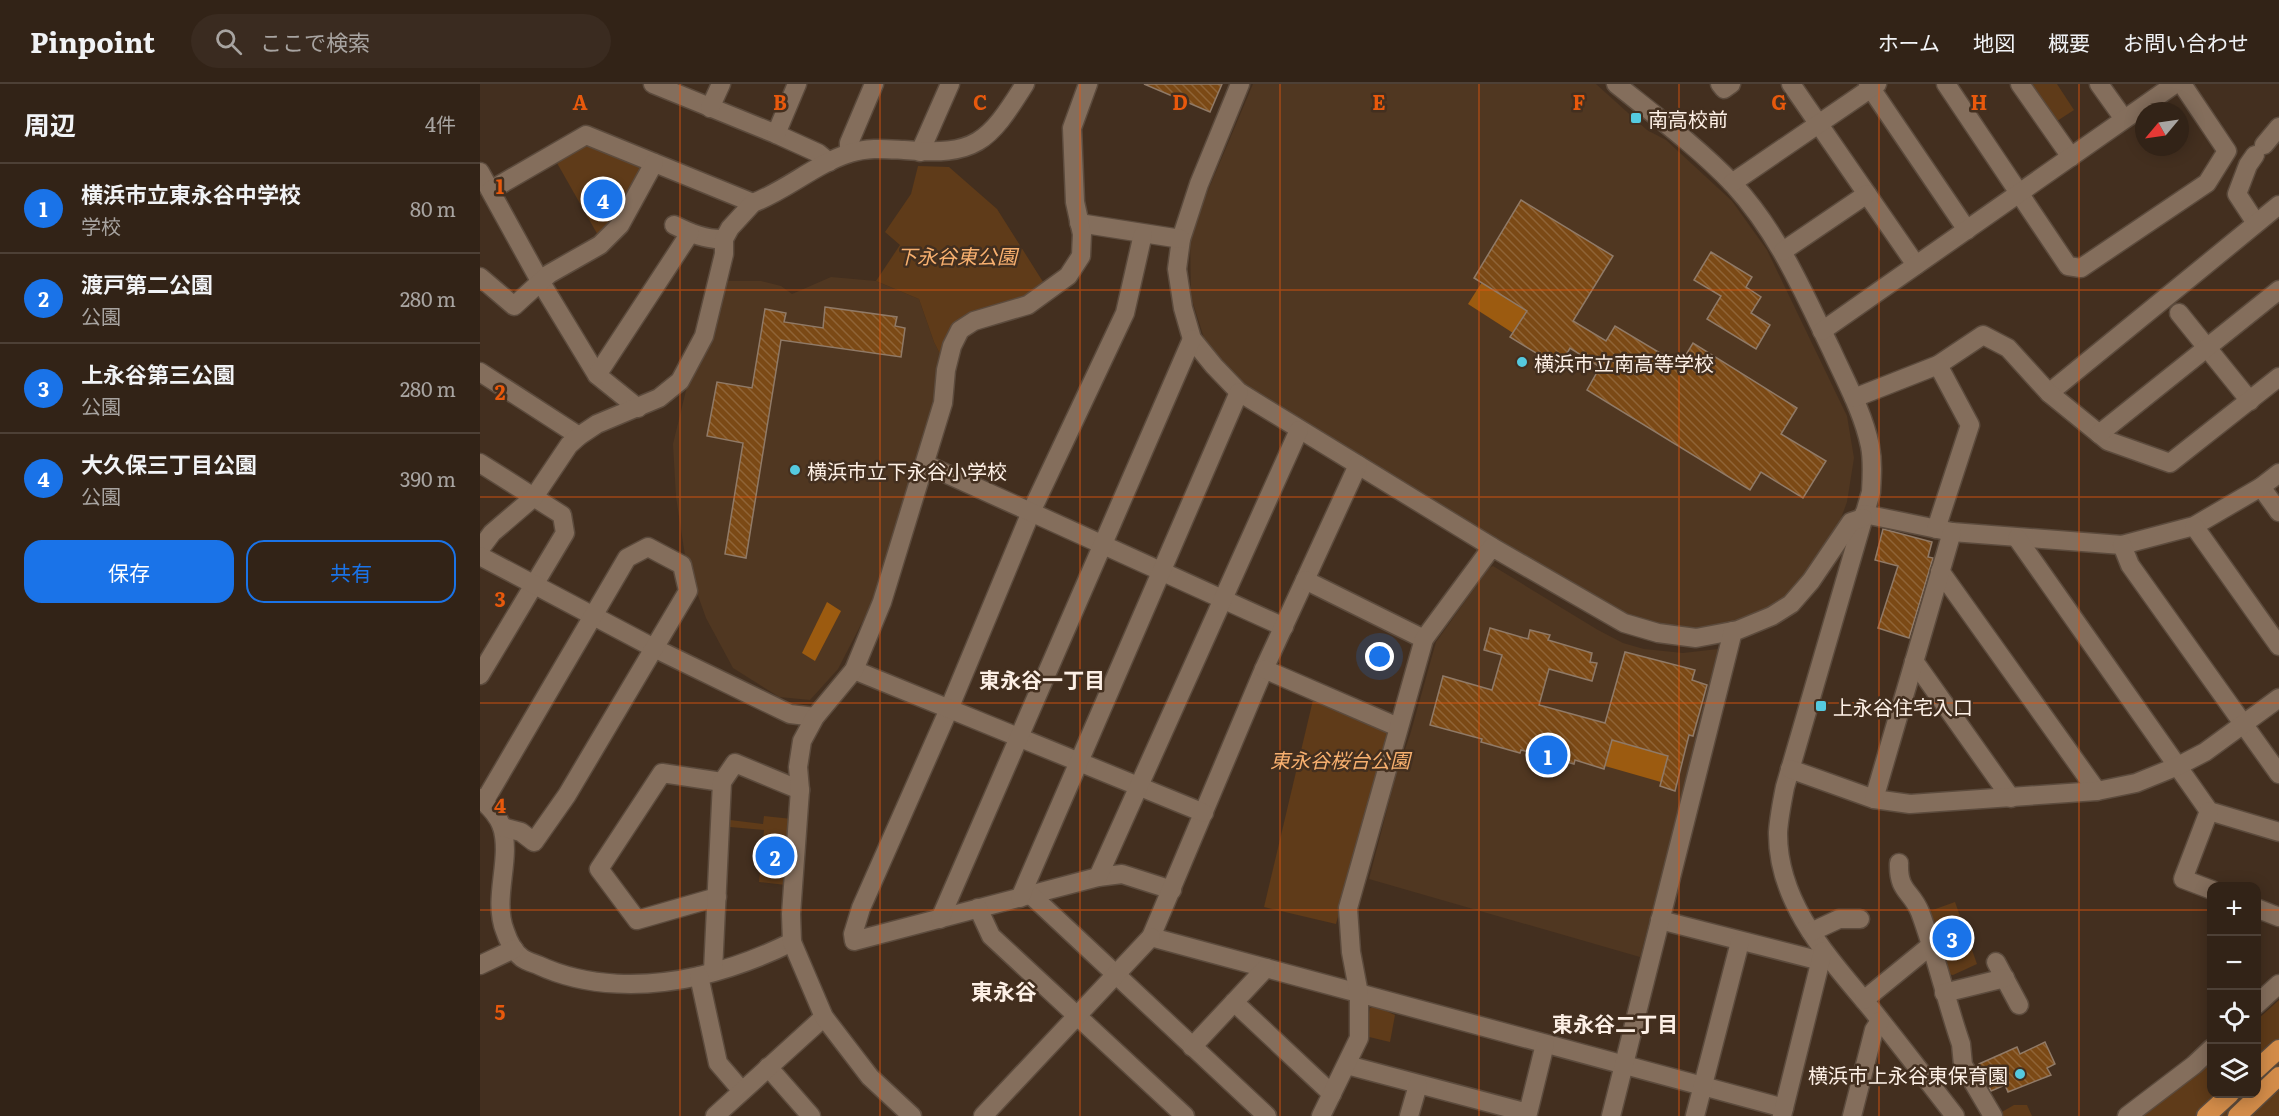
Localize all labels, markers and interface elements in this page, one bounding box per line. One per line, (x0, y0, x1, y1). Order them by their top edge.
search box (191, 14, 611, 68)
text: Pinpoint (30, 20, 155, 62)
icon: search (212, 25, 245, 58)
text: ここで検索 (260, 25, 370, 58)
text: ホーム (1878, 26, 1940, 57)
text: 地図 (1973, 26, 2015, 57)
text: 概要 (2048, 26, 2090, 57)
text: お問い合わせ (2123, 26, 2249, 57)
text: A (572, 86, 588, 116)
text: B (773, 86, 787, 116)
text: C (973, 86, 987, 116)
text: D (1172, 86, 1188, 116)
text: E (1372, 86, 1386, 116)
text: F (1573, 86, 1586, 116)
text: G (1771, 86, 1787, 116)
text: H (1971, 86, 1987, 116)
north arrow (2135, 102, 2189, 156)
place label: 南高校前 (1648, 103, 1728, 133)
text: 周辺 (24, 104, 76, 143)
text: 4件 (425, 108, 456, 138)
marker: 南高校前 (1629, 111, 1643, 125)
text: 1 (496, 170, 504, 200)
pin: 4 (584, 176, 622, 222)
text: 横浜市立東永谷中学校 (81, 177, 301, 210)
text: 1 (39, 193, 48, 223)
text: 80 m (410, 193, 456, 223)
text: 学校 (81, 210, 121, 240)
park label: 下永谷東公園 (897, 240, 1020, 270)
text: 渡戸第二公園 (81, 267, 213, 300)
text: 2 (38, 283, 49, 313)
text: 280 m (400, 283, 456, 313)
text: 公園 (81, 300, 121, 330)
place label: 横浜市立南高等学校 (1534, 347, 1714, 377)
marker: 横浜市立南高等学校 (1515, 355, 1529, 369)
text: 上永谷第三公園 (81, 357, 235, 390)
text: 3 (38, 373, 49, 403)
text: 280 m (400, 373, 456, 403)
text: 2 (495, 376, 506, 406)
text: 公園 (81, 390, 121, 420)
text: 大久保三丁目公園 (81, 447, 257, 480)
place label: 横浜市立下永谷小学校 (807, 455, 1007, 485)
text: 4 (37, 463, 50, 493)
text: 390 m (400, 463, 456, 493)
marker: 横浜市立下永谷小学校 (788, 463, 802, 477)
text: 公園 (81, 480, 121, 510)
button: 保存 (24, 540, 234, 603)
button: 共有 (246, 540, 456, 603)
text: 3 (494, 583, 506, 613)
your location (1365, 642, 1394, 671)
district label: 東永谷一丁目 (979, 663, 1105, 694)
place label: 上永谷住宅入口 (1833, 691, 1973, 721)
marker: 上永谷住宅入口 (1814, 699, 1828, 713)
pin: 1 (1528, 732, 1568, 778)
park label: 東永谷桜台公園 (1270, 744, 1413, 774)
text: 4 (494, 789, 506, 819)
pin: 2 (756, 834, 794, 878)
map controls (2207, 882, 2261, 1098)
button: + (2207, 882, 2261, 936)
pin: 3 (1932, 916, 1972, 960)
button: − (2207, 936, 2261, 990)
district label: 東永谷 (971, 974, 1037, 1007)
button: locate (2207, 990, 2261, 1044)
text: 5 (495, 996, 506, 1026)
district label: 東永谷二丁目 (1552, 1007, 1678, 1038)
button: layers (2207, 1044, 2261, 1098)
place label: 横浜市上永谷東保育園 (1808, 1059, 2008, 1089)
marker: 横浜市上永谷東保育園 (2013, 1067, 2027, 1081)

